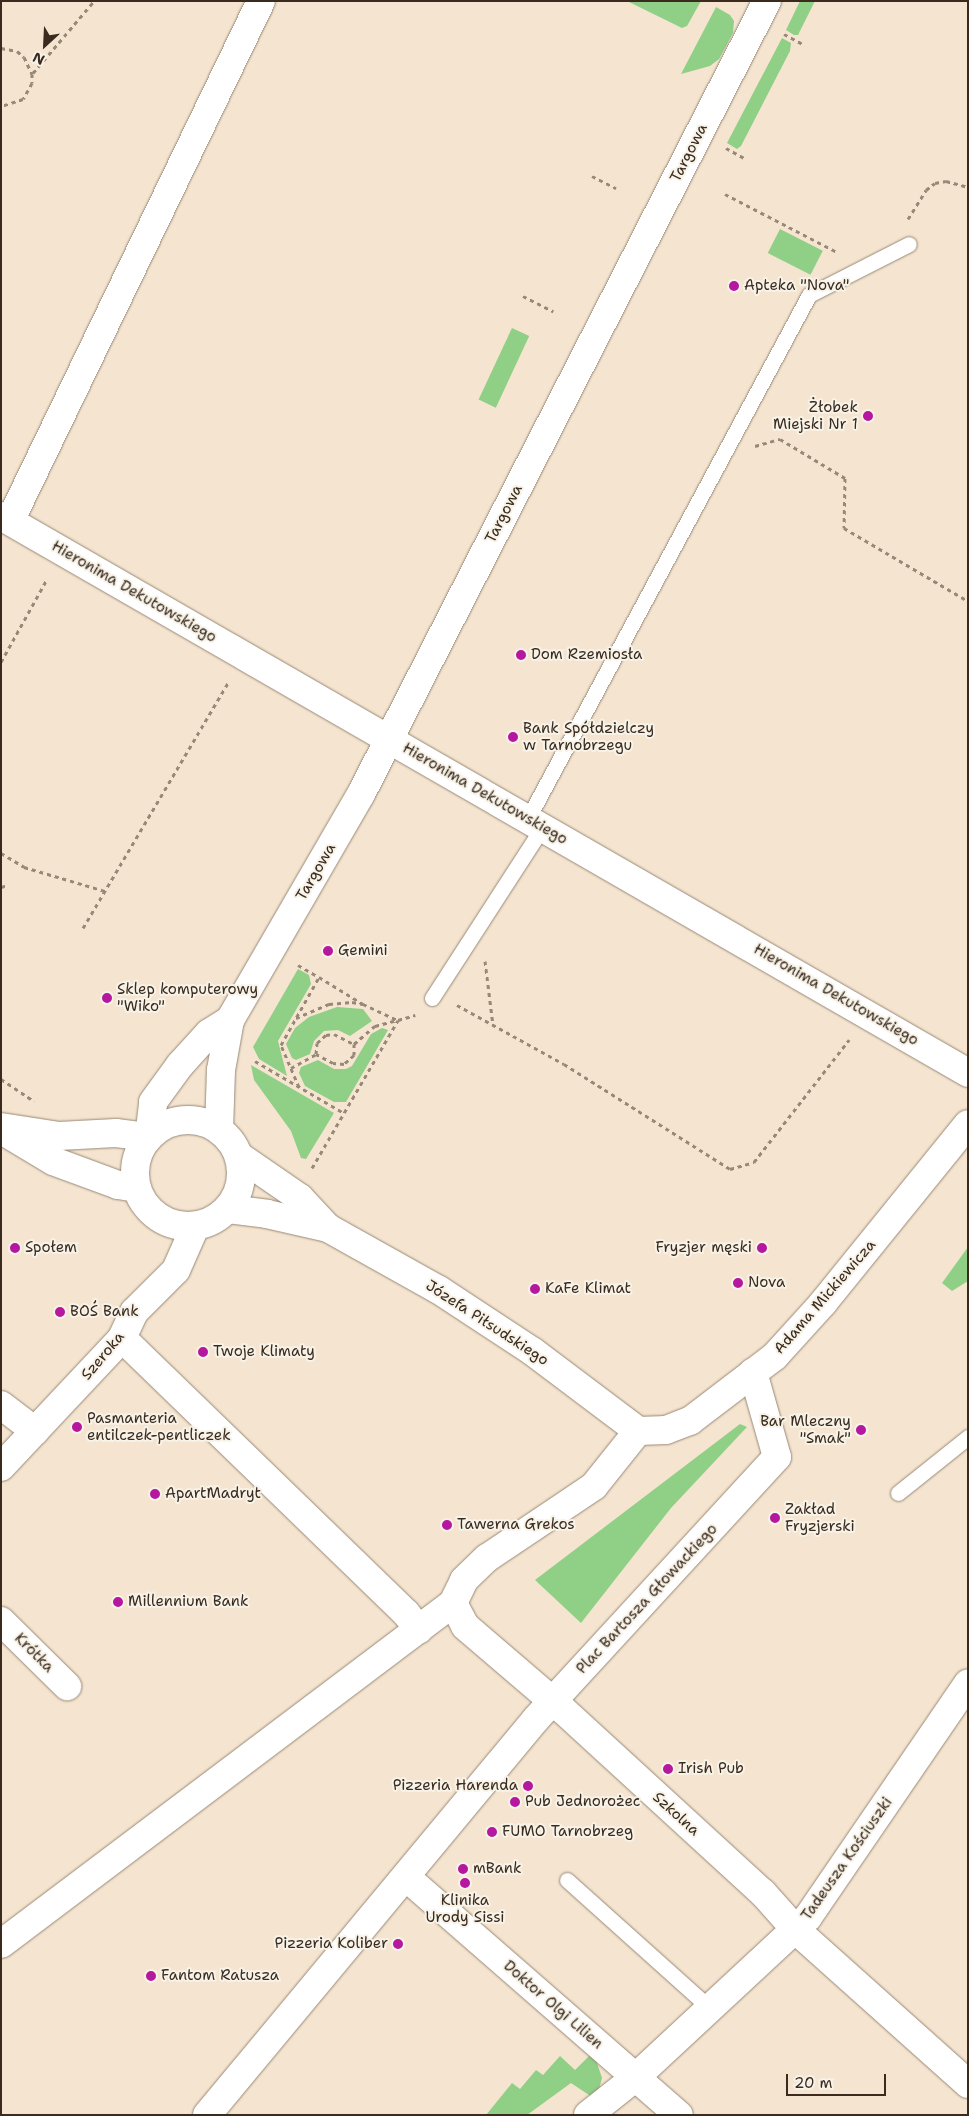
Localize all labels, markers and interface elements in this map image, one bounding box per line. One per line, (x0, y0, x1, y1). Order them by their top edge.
north arrow (20, 20, 70, 70)
text: N (30, 48, 47, 69)
street label: Targowa (667, 121, 711, 185)
place label: Apteka "Nova" (744, 277, 849, 295)
marker: Apteka "Nova" (728, 280, 740, 292)
place label: Żłobek Miejski Nr 1 (773, 398, 858, 433)
marker: Żłobek Miejski Nr 1 (862, 410, 874, 422)
street label: Targowa (482, 482, 526, 546)
street label: Hieronima Dekutowskiego (48, 537, 220, 647)
place label: Dom Rzemiosła (531, 646, 642, 664)
marker: Dom Rzemiosła (515, 649, 527, 661)
place label: Bank Spółdzielczy w Tarnobrzegu (523, 719, 654, 754)
marker: Bank Spółdzielczy w Tarnobrzegu (507, 731, 519, 743)
street label: Hieronima Dekutowskiego (399, 739, 571, 849)
street label: Targowa (292, 840, 340, 904)
street label: Hieronima Dekutowskiego (750, 940, 922, 1050)
place label: Gemini (338, 942, 388, 960)
marker: Gemini (322, 945, 334, 957)
place label: Sklep komputerowy "Wiko" (117, 980, 258, 1015)
marker: Sklep komputerowy "Wiko" (101, 992, 113, 1004)
street label: Adama Mickiewicza (770, 1236, 880, 1358)
place label: Społem (25, 1239, 77, 1257)
place label: Fryzjer męski (655, 1239, 752, 1257)
marker: Społem (9, 1242, 21, 1254)
marker: Fryzjer męski (756, 1242, 768, 1254)
place label: Nova (748, 1274, 785, 1292)
street label: Józefa Piłsudskiego (422, 1277, 552, 1369)
marker: Nova (732, 1277, 744, 1289)
place label: KaFe Klimat (545, 1280, 631, 1298)
marker: KaFe Klimat (529, 1283, 541, 1295)
place label: BOŚ Bank (70, 1303, 139, 1321)
marker: BOŚ Bank (54, 1306, 66, 1318)
street label: Szeroka (78, 1328, 128, 1384)
place label: Twoje Klimaty (213, 1343, 315, 1361)
marker: Twoje Klimaty (197, 1346, 209, 1358)
place label: Pasmanteria entilczek-pentliczek (87, 1409, 231, 1444)
place label: Bar Mleczny "Smak" (760, 1412, 851, 1447)
marker: Pasmanteria entilczek-pentliczek (71, 1421, 83, 1433)
marker: Bar Mleczny "Smak" (855, 1424, 867, 1436)
place label: ApartMadryt (165, 1485, 261, 1503)
marker: ApartMadryt (149, 1488, 161, 1500)
place label: Zakład Fryzjerski (785, 1500, 855, 1535)
marker: Zakład Fryzjerski (769, 1512, 781, 1524)
place label: Tawerna Grekos (457, 1516, 575, 1534)
marker: Tawerna Grekos (441, 1519, 453, 1531)
street label: Plac Bartosza Głowackiego (573, 1520, 721, 1678)
place label: Millennium Bank (128, 1593, 249, 1611)
marker: Millennium Bank (112, 1596, 124, 1608)
street label: Krótka (11, 1630, 57, 1676)
place label: Irish Pub (678, 1760, 744, 1778)
marker: Irish Pub (662, 1763, 674, 1775)
place label: Pizzeria Harenda (393, 1777, 518, 1795)
marker: Pizzeria Harenda (522, 1780, 534, 1792)
street label: Szkolna (649, 1788, 703, 1840)
place label: Pub Jednorożec (525, 1793, 640, 1811)
street label: Tadeusza Kościuszki (798, 1794, 896, 1924)
marker: Pub Jednorożec (509, 1796, 521, 1808)
place label: FUMO Tarnobrzeg (502, 1823, 633, 1841)
marker: FUMO Tarnobrzeg (486, 1826, 498, 1838)
place label: mBank (473, 1860, 522, 1878)
marker: mBank (457, 1863, 469, 1875)
marker: Klinika Urody Sissi (459, 1877, 471, 1889)
place label: Klinika Urody Sissi (425, 1891, 505, 1926)
place label: Pizzeria Koliber (275, 1935, 388, 1953)
marker: Pizzeria Koliber (392, 1938, 404, 1950)
street label: Doktor Olgi Lilien (500, 1957, 606, 2053)
place label: Fantom Ratusza (161, 1967, 279, 1985)
marker: Fantom Ratusza (145, 1970, 157, 1982)
scale bar (789, 2064, 889, 2096)
text: 20 m (794, 2073, 833, 2093)

